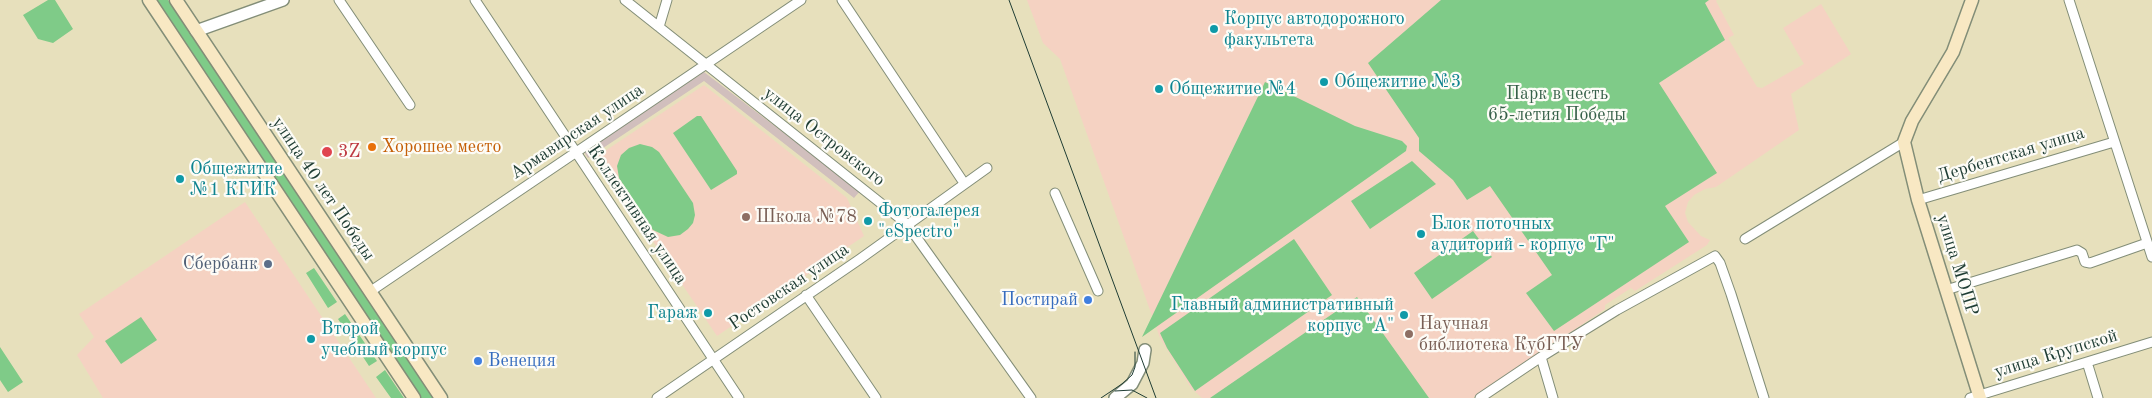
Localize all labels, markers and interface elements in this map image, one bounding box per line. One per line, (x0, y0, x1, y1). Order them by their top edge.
place label: Корпус автодорожного факультета (1224, 8, 1405, 50)
marker: Корпус автодорожного факультета (1208, 23, 1220, 35)
place label: Общежитие №3 (1334, 71, 1461, 93)
marker: Общежитие №3 (1318, 76, 1330, 88)
place label: Общежитие №4 (1169, 78, 1296, 100)
street label: Армавирская улица (506, 79, 648, 185)
street label: улица Островского (759, 83, 889, 191)
marker: Общежитие №4 (1153, 83, 1165, 95)
park label: Парк в честь 65-летия Победы (1488, 83, 1626, 126)
street label: улица 40 лет Победы (267, 113, 379, 265)
street label: Дербентская улица (1935, 122, 2087, 188)
place label: Хорошее место (382, 136, 501, 158)
place label: 3Z (338, 141, 360, 163)
marker: Хорошее место (366, 141, 378, 153)
street label: Коллективная улица (582, 141, 692, 289)
marker: 3Z (320, 145, 334, 159)
place label: Общежитие №1 КГИК (190, 158, 283, 200)
marker: Общежитие №1 КГИК (174, 173, 186, 185)
place label: Фотогалерея "eSpectro" (878, 200, 980, 242)
place label: Школа №78 (756, 206, 857, 228)
marker: Школа №78 (740, 211, 752, 223)
street label: улица МОПР (1931, 212, 1983, 318)
place label: Блок поточных аудиторий - корпус "Г" (1431, 213, 1615, 255)
marker: Фотогалерея "eSpectro" (862, 215, 874, 227)
marker: Блок поточных аудиторий - корпус "Г" (1415, 228, 1427, 240)
street label: Ростовская улица (725, 239, 853, 335)
place label: Сбербанк (183, 253, 258, 275)
marker: Сбербанк (262, 258, 274, 270)
place label: Постирай (1001, 289, 1078, 311)
marker: Постирай (1082, 294, 1094, 306)
place label: Главный административный корпус "А" (1171, 294, 1394, 336)
place label: Гараж (647, 302, 698, 324)
marker: Гараж (702, 307, 714, 319)
marker: Главный административный корпус "А" (1398, 309, 1410, 321)
place label: Научная библиотека КубГТУ (1419, 313, 1584, 356)
place label: Второй учебный корпус (321, 318, 447, 360)
street label: улица Крупской (1992, 325, 2120, 383)
marker: Научная библиотека КубГТУ (1403, 328, 1415, 340)
marker: Второй учебный корпус (305, 333, 317, 345)
place label: Венеция (488, 350, 556, 372)
marker: Венеция (472, 355, 484, 367)

